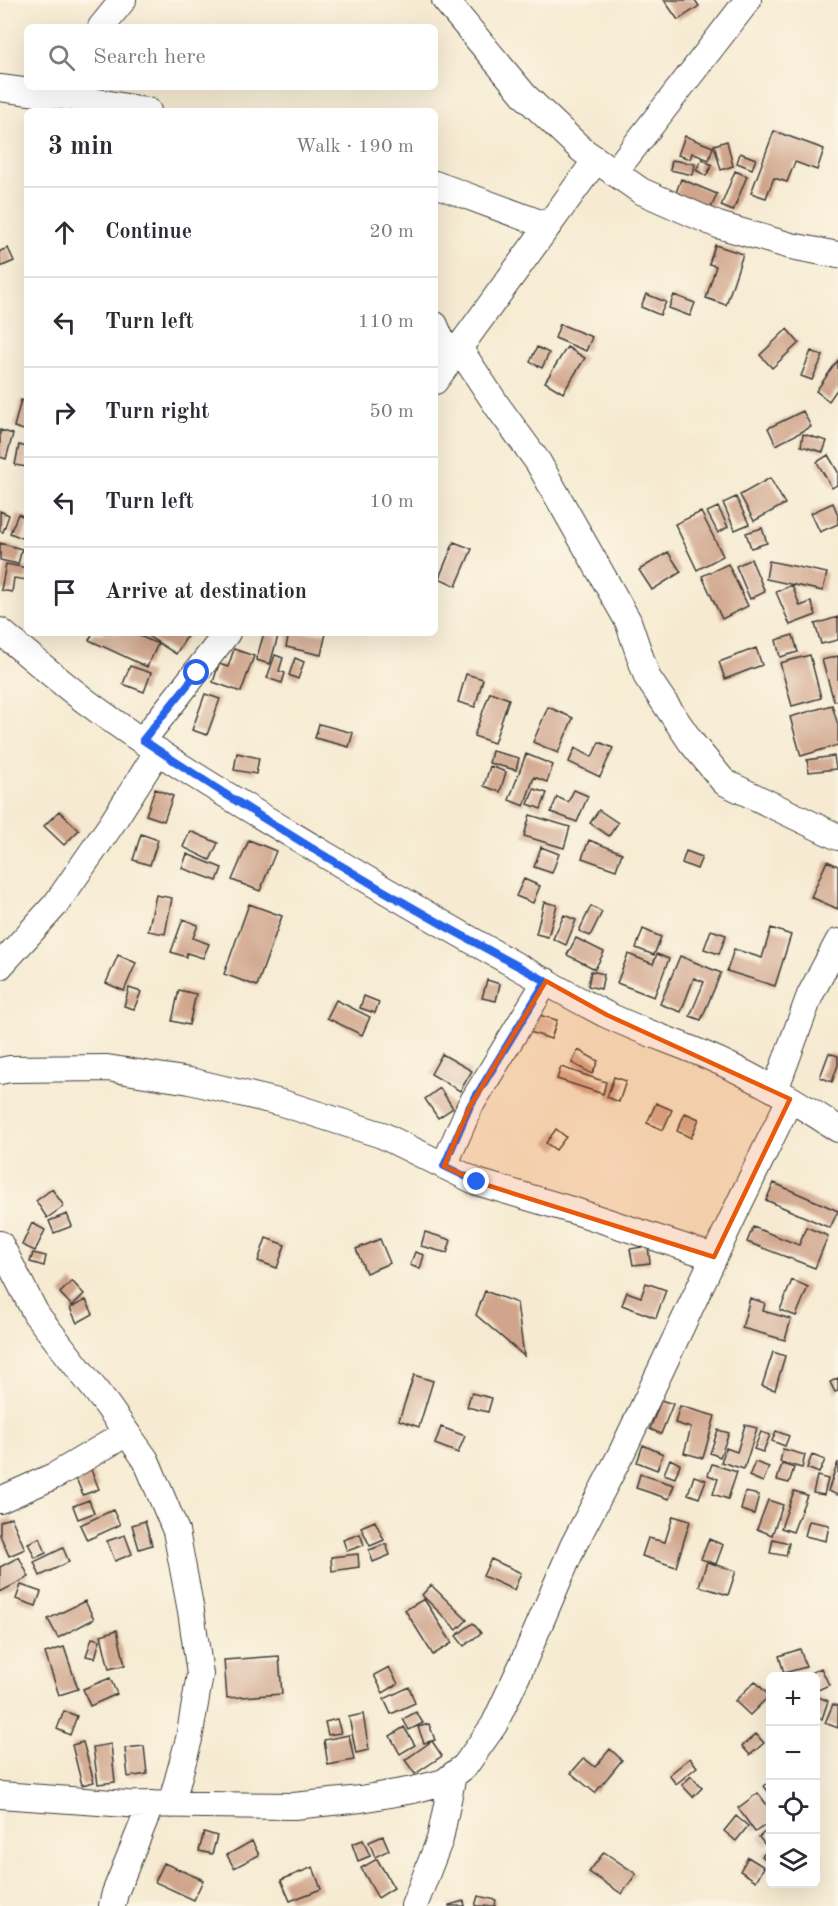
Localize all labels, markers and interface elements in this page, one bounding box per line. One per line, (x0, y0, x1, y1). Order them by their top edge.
search box (24, 24, 438, 90)
icon: search (45, 41, 78, 74)
text: Search here (93, 46, 206, 68)
text: 3 min (48, 134, 113, 160)
text: Walk · 190 m (295, 137, 414, 157)
icon: ahead (48, 216, 81, 249)
text: Continue (105, 221, 192, 243)
text: 20 m (369, 222, 414, 242)
icon: left (48, 306, 81, 339)
text: Turn left (105, 311, 194, 333)
text: 110 m (358, 312, 414, 332)
icon: right (48, 396, 81, 429)
text: Turn right (105, 401, 209, 423)
text: 50 m (369, 402, 414, 422)
icon: left (48, 486, 81, 519)
text: Turn left (105, 491, 194, 513)
text: 10 m (369, 492, 414, 512)
icon: arrive (48, 576, 81, 609)
text: Arrive at destination (105, 581, 307, 603)
route start (183, 659, 209, 685)
route end (463, 1168, 489, 1194)
map controls (766, 1672, 820, 1888)
button: + (766, 1672, 820, 1726)
button: − (766, 1726, 820, 1780)
button: locate (766, 1780, 820, 1834)
button: layers (766, 1834, 820, 1888)

